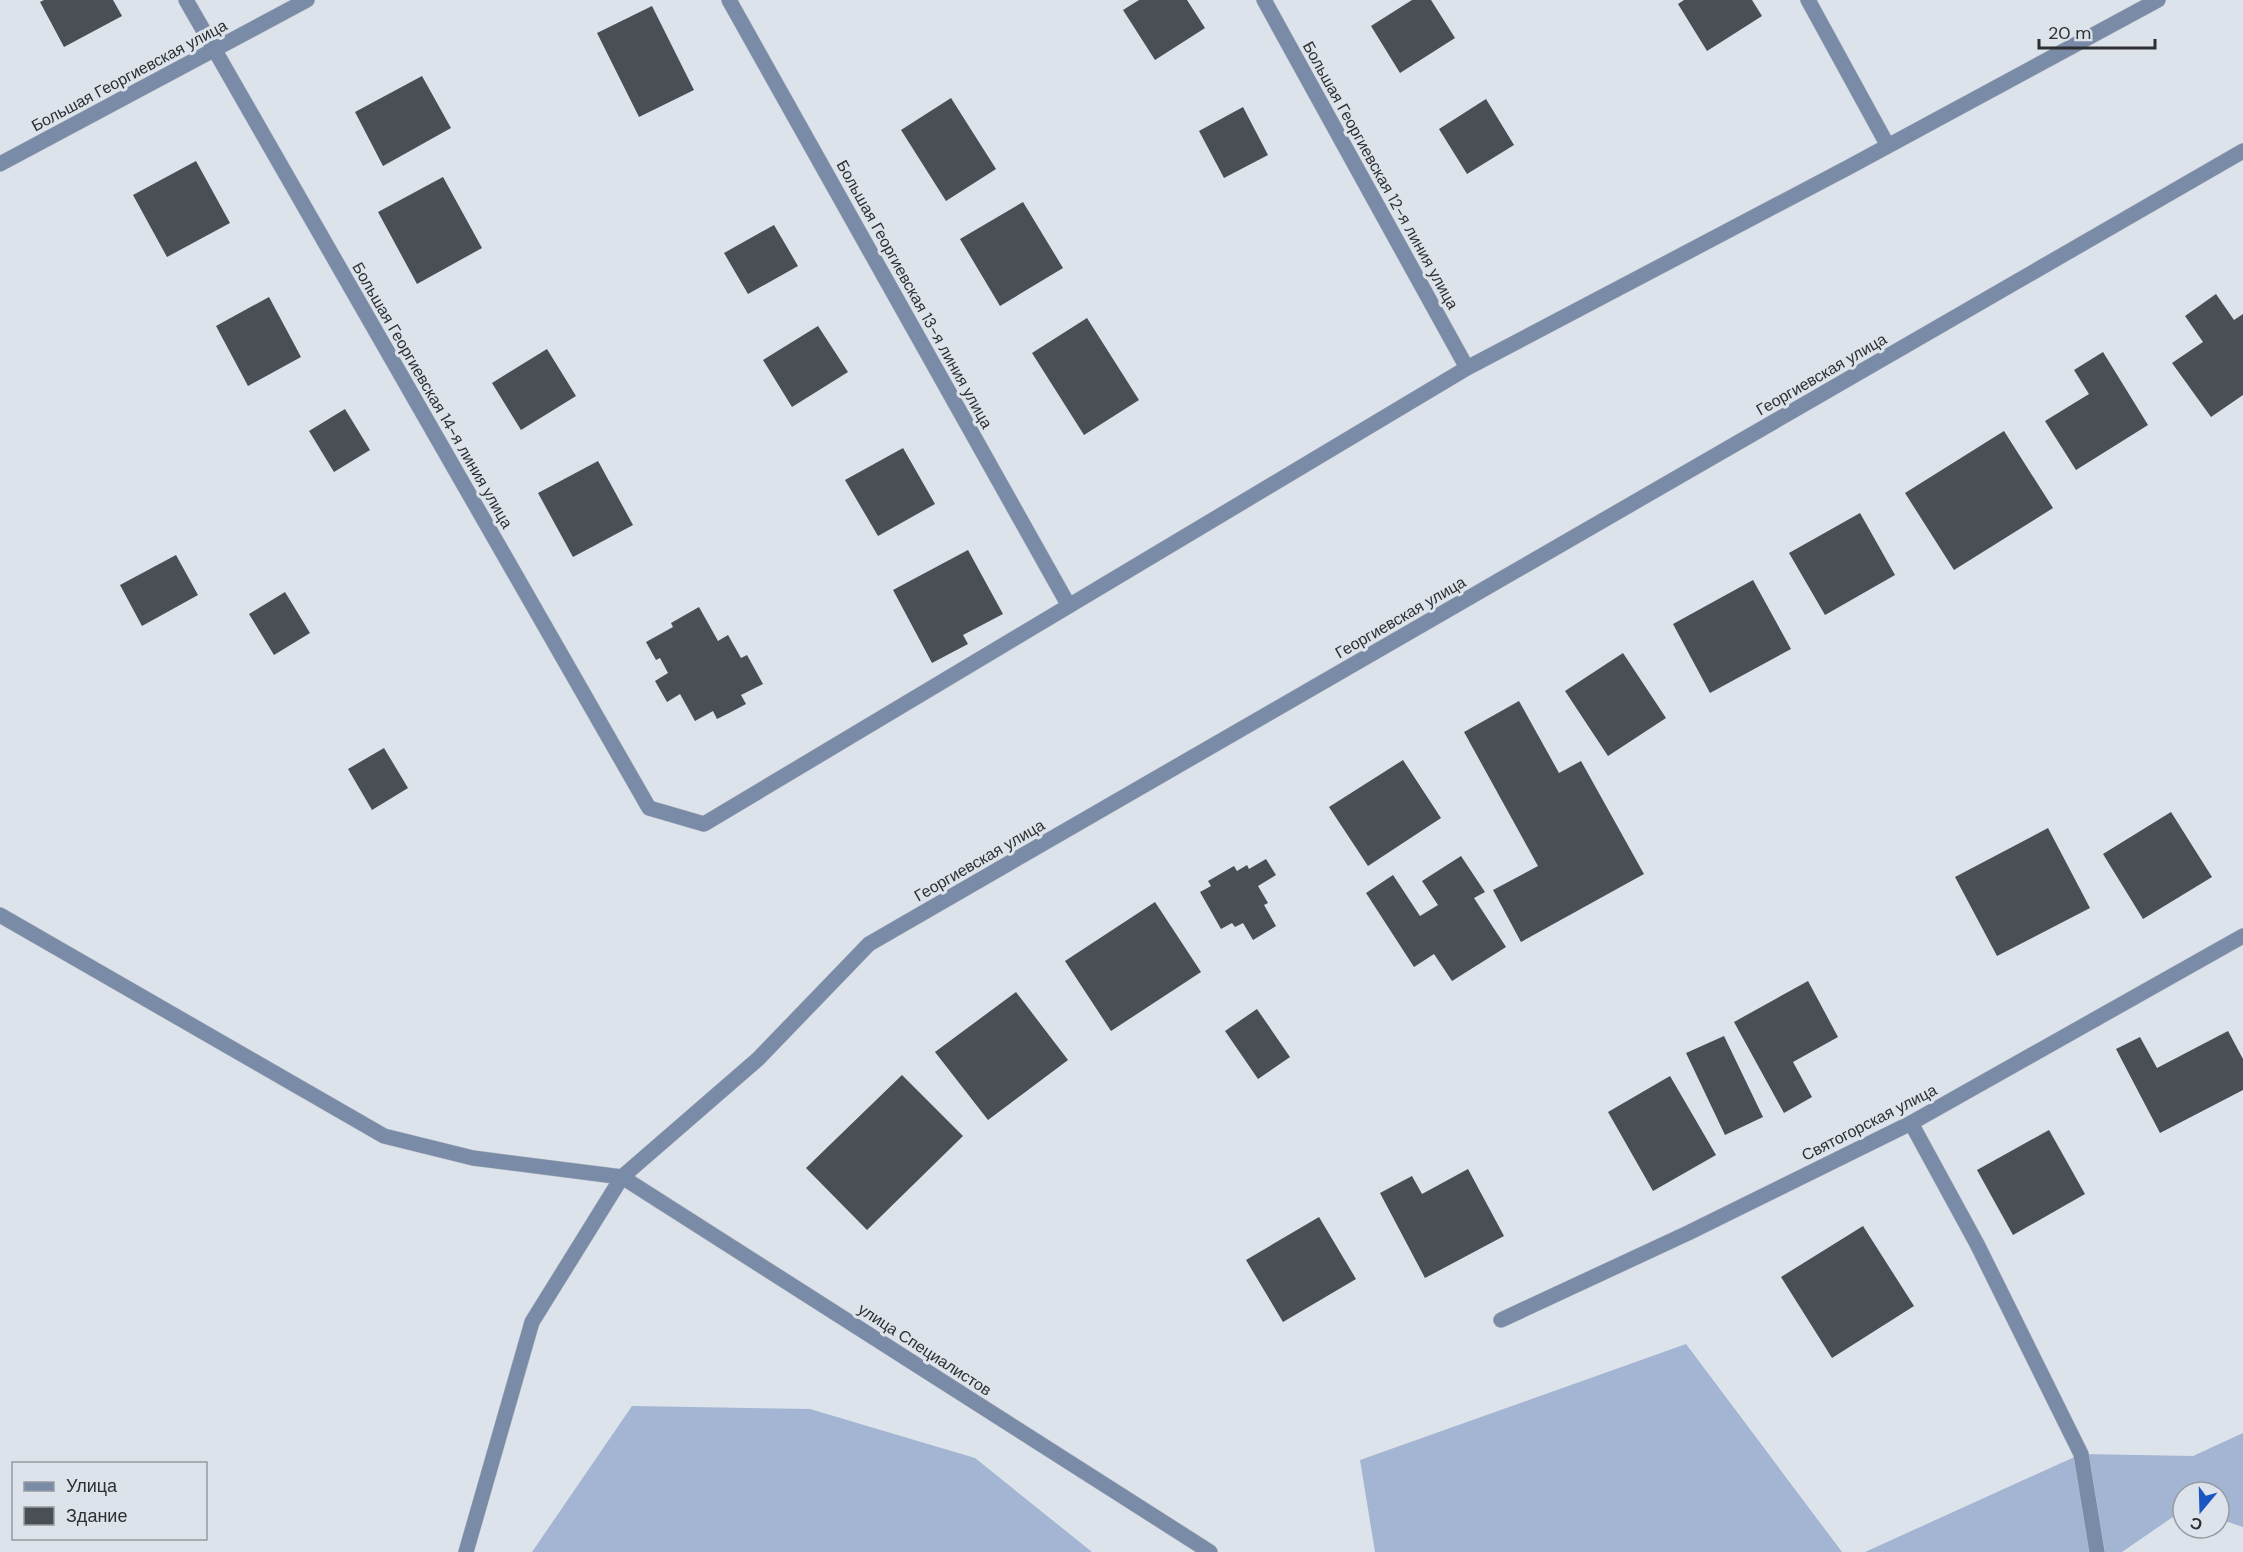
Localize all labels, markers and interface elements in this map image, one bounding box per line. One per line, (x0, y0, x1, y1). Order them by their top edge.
scale bar (2039, 12, 2154, 50)
street label: Большая Георгиевская улица (28, 15, 231, 136)
text: 20 m (2048, 21, 2091, 45)
street label: Большая Георгиевская 12-я линия улица (1298, 37, 1463, 313)
street label: Большая Георгиевская 13-я линия улица (832, 156, 997, 432)
street label: Большая Георгиевская 14-я линия улица (347, 258, 518, 532)
street label: Георгиевская улица (1752, 328, 1890, 420)
street label: Георгиевская улица (1331, 571, 1469, 663)
street label: Георгиевская улица (910, 814, 1048, 906)
street label: Святогорская улица (1798, 1079, 1940, 1166)
street label: улица Специалистов (854, 1298, 996, 1400)
legend (12, 1462, 207, 1540)
text: Улица (66, 1474, 118, 1498)
north arrow (2171, 1480, 2231, 1540)
text: Здание (66, 1504, 127, 1528)
text: С (2187, 1512, 2205, 1536)

